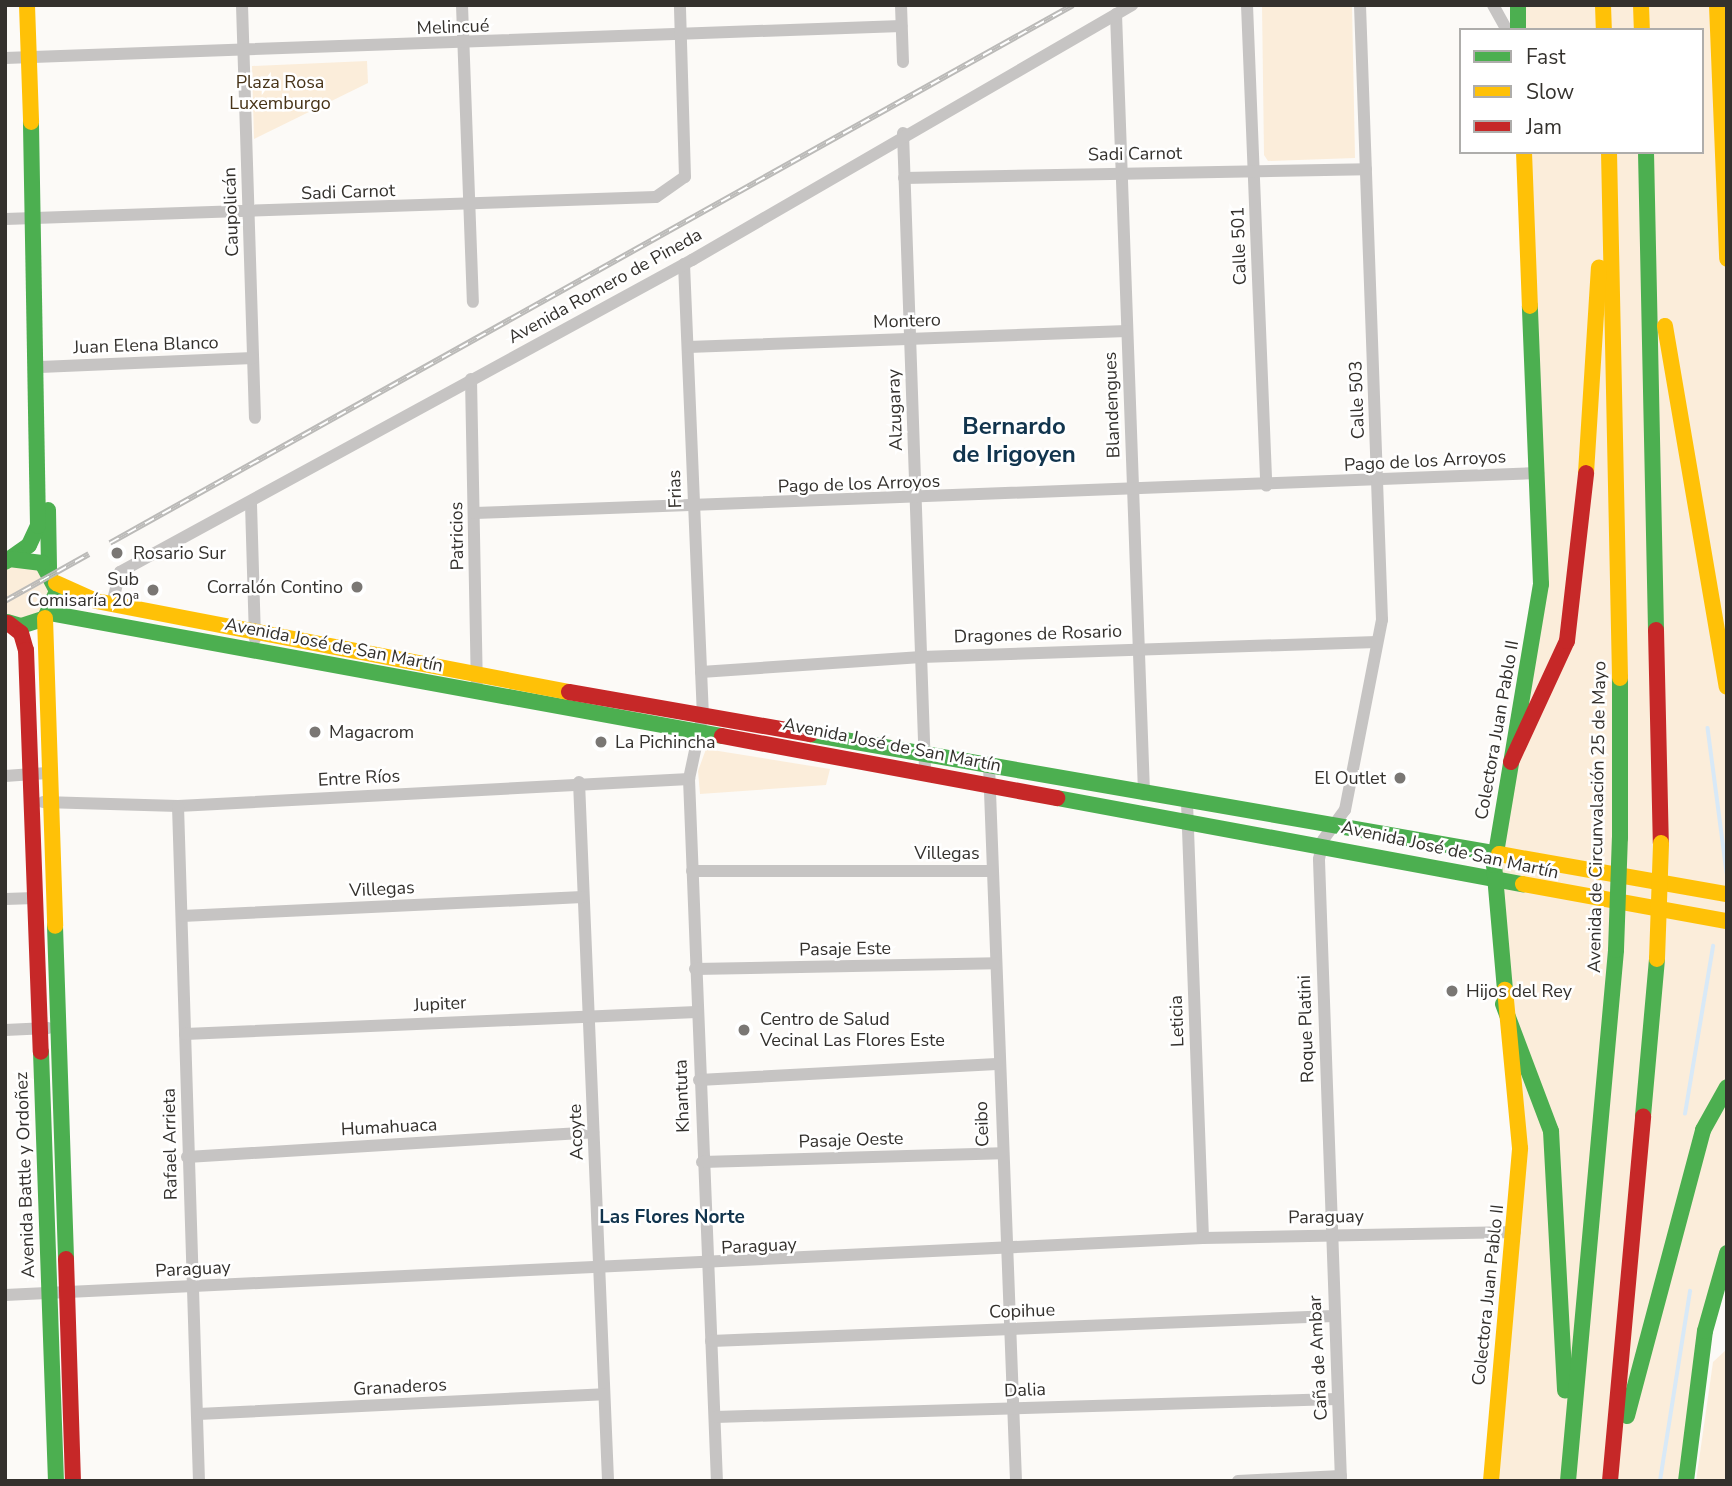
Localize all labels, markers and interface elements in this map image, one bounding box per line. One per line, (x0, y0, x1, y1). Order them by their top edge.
street label: Melincué (416, 15, 490, 39)
legend (1459, 28, 1704, 154)
text: Fast (1526, 43, 1566, 71)
park label: Plaza Rosa Luxemburgo (229, 72, 331, 114)
text: Slow (1526, 78, 1574, 106)
text: Jam (1526, 113, 1562, 141)
street label: Sadi Carnot (1088, 142, 1182, 166)
street label: Caupolicán (219, 167, 243, 257)
street label: Sadi Carnot (301, 180, 395, 204)
street label: Calle 501 (1227, 206, 1251, 286)
street label: Avenida Romero de Pineda (504, 224, 706, 348)
street label: Montero (873, 309, 941, 333)
street label: Juan Elena Blanco (73, 332, 219, 358)
street label: Blandengues (1099, 351, 1125, 459)
street label: Calle 503 (1345, 360, 1369, 440)
street label: Alzugaray (883, 369, 907, 451)
district label: Bernardo de Irigoyen (952, 413, 1076, 469)
street label: Pago de los Arroyos (1343, 446, 1507, 476)
street label: Frias (664, 469, 686, 509)
street label: Pago de los Arroyos (777, 470, 941, 498)
street label: Patricios (446, 502, 468, 570)
place label: Rosario Sur (133, 542, 226, 564)
marker: Rosario Sur (107, 543, 127, 563)
place label: Sub Comisaría 20ª (27, 569, 139, 612)
place label: Corralón Contino (207, 576, 343, 598)
marker: Corralón Contino (349, 579, 365, 595)
marker: Sub Comisaría 20ª (145, 582, 161, 598)
street label: Avenida José de San Martín (223, 613, 445, 677)
street label: Dragones de Rosario (954, 620, 1122, 648)
street label: Colectora Juan Pablo II (1471, 639, 1523, 821)
street label: Avenida de Circunvalación 25 de Mayo (1583, 661, 1611, 973)
street label: Avenida José de San Martín (781, 713, 1003, 777)
place label: Magacrom (329, 721, 414, 743)
marker: Magacrom (307, 724, 323, 740)
place label: La Pichincha (615, 731, 716, 753)
marker: La Pichincha (593, 734, 609, 750)
street label: Entre Ríos (317, 765, 401, 791)
place label: El Outlet (1314, 767, 1386, 789)
marker: El Outlet (1392, 770, 1408, 786)
street label: Avenida José de San Martín (1339, 816, 1561, 884)
street label: Villegas (914, 842, 980, 864)
street label: Villegas (349, 877, 415, 901)
street label: Pasaje Este (799, 937, 891, 961)
street label: Roque Platini (1293, 975, 1319, 1083)
place label: Hijos del Rey (1466, 980, 1572, 1002)
marker: Hijos del Rey (1444, 983, 1460, 999)
street label: Jupiter (413, 992, 467, 1016)
street label: Leticia (1165, 995, 1189, 1047)
place label: Centro de Salud Vecinal Las Flores Este (760, 1009, 945, 1052)
marker: Centro de Salud Vecinal Las Flores Este (734, 1020, 754, 1040)
street label: Khantuta (670, 1059, 694, 1133)
street label: Avenida Battle y Ordoñez (11, 1071, 39, 1279)
street label: Rafael Arrieta (158, 1088, 182, 1200)
street label: Ceibo (970, 1101, 994, 1147)
street label: Acoyte (564, 1104, 588, 1160)
street label: Humahuaca (340, 1114, 438, 1140)
street label: Pasaje Oeste (798, 1127, 904, 1153)
street label: Colectora Juan Pablo II (1468, 1203, 1508, 1387)
street label: Paraguay (1288, 1206, 1364, 1228)
district label: Las Flores Norte (599, 1207, 745, 1229)
street label: Paraguay (721, 1233, 797, 1259)
street label: Paraguay (155, 1256, 231, 1282)
street label: Caña de Ambar (1304, 1295, 1332, 1421)
street label: Copihue (989, 1299, 1055, 1323)
street label: Granaderos (353, 1374, 447, 1400)
street label: Dalia (1004, 1378, 1046, 1402)

